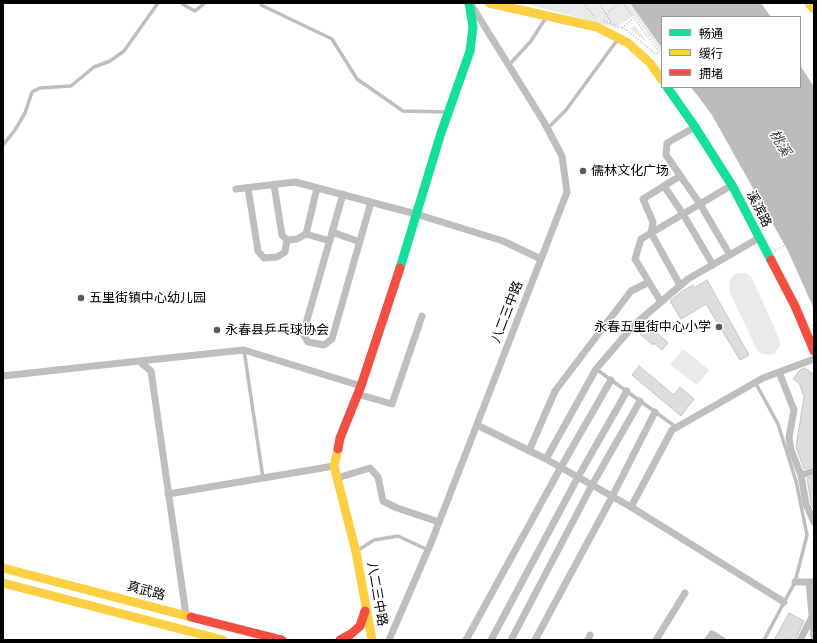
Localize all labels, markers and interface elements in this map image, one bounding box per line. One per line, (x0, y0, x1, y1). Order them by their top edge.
legend (661, 16, 801, 88)
text: 畅通 (699, 27, 723, 41)
text: 缓行 (699, 47, 723, 61)
text: 拥堵 (699, 67, 723, 81)
water label: 桃溪 (766, 127, 794, 159)
place label: 儒林文化广场 (591, 163, 669, 179)
marker: 儒林文化广场 (578, 166, 588, 176)
street label: 溪滨路 (743, 188, 775, 230)
street label: 八二三中路 (488, 279, 526, 345)
place label: 五里街镇中心幼儿园 (89, 290, 206, 306)
marker: 五里街镇中心幼儿园 (76, 293, 86, 303)
place label: 永春五里街中心小学 (594, 319, 711, 335)
place label: 永春县乒乓球协会 (225, 322, 329, 338)
marker: 永春五里街中心小学 (714, 322, 724, 332)
marker: 永春县乒乓球协会 (212, 325, 222, 335)
street label: 八二三中路 (364, 561, 390, 627)
street label: 真武路 (125, 578, 167, 604)

